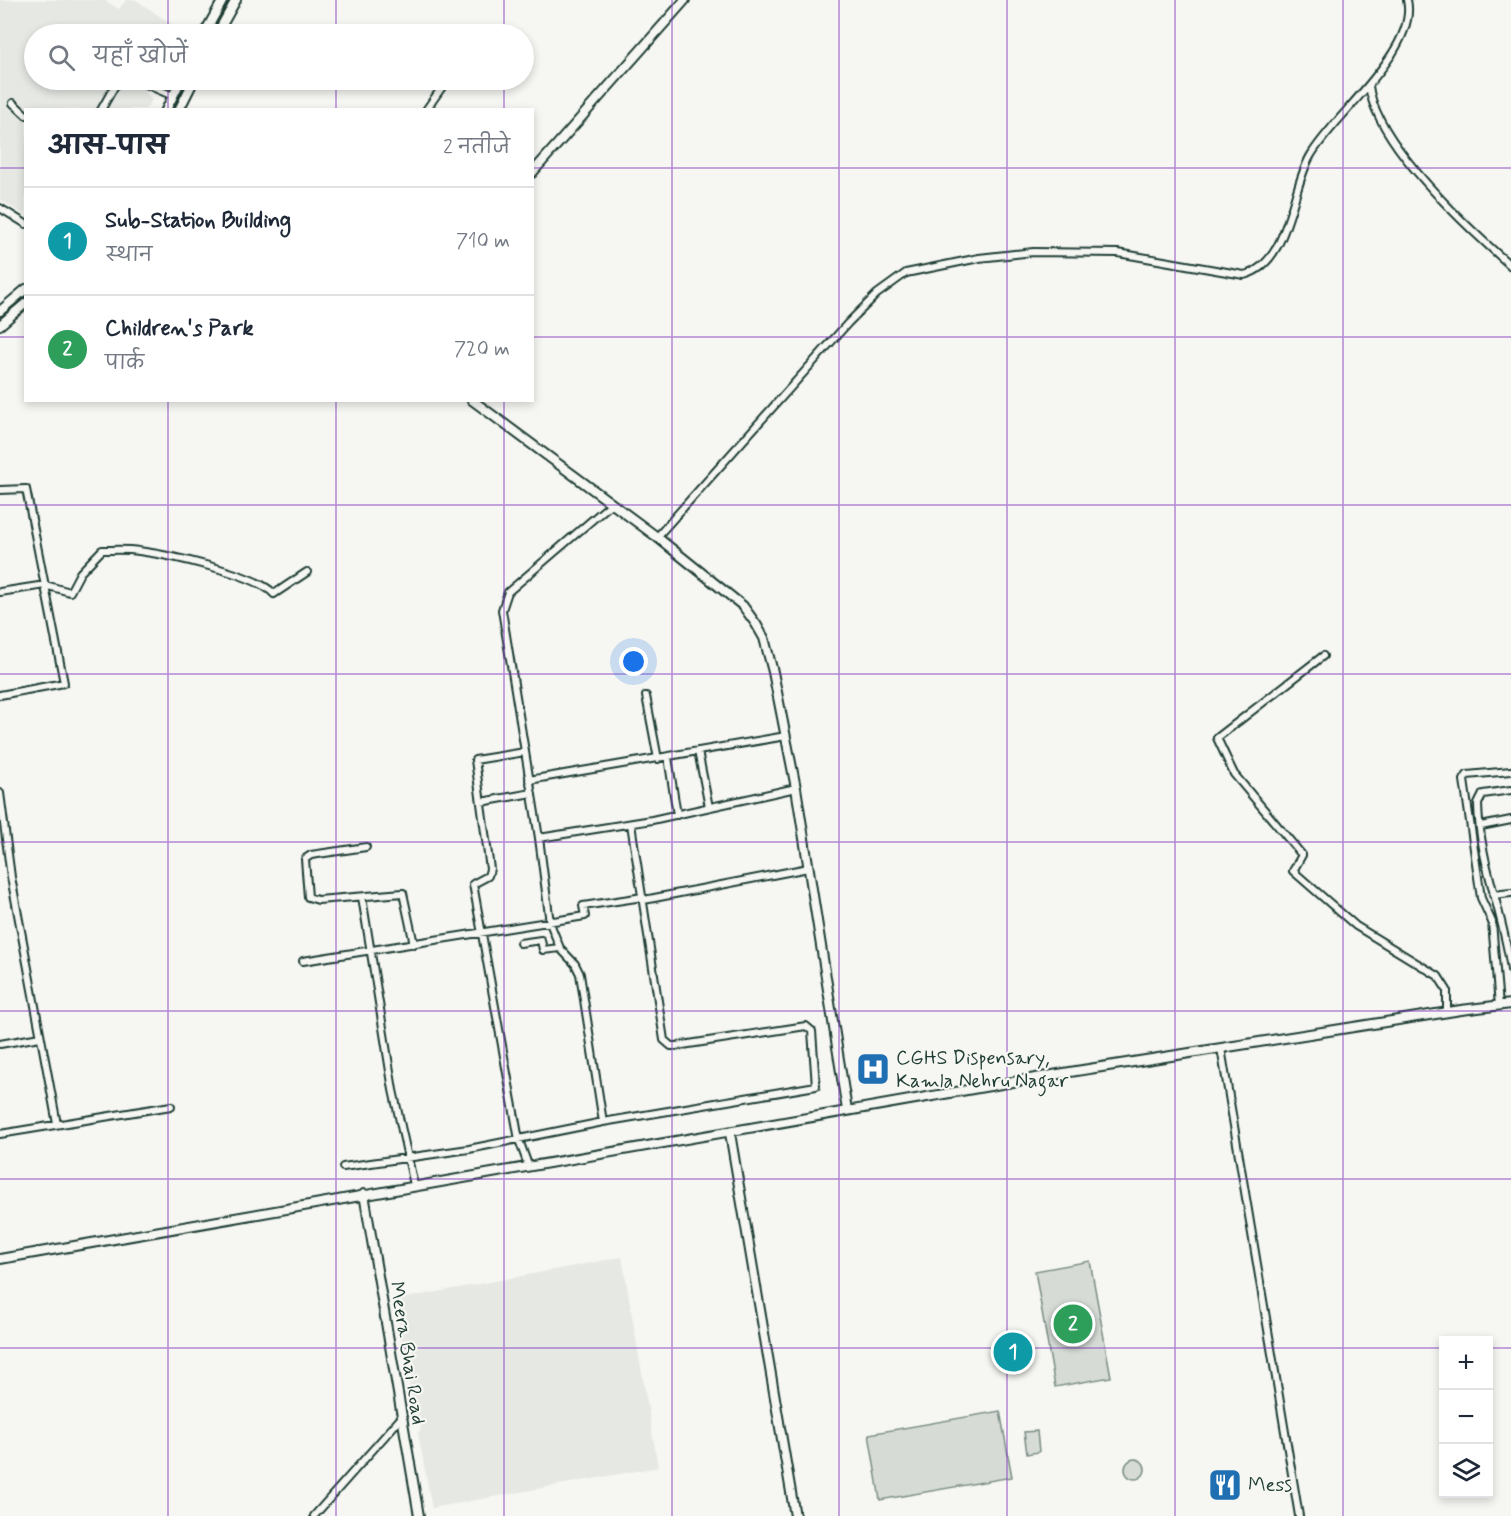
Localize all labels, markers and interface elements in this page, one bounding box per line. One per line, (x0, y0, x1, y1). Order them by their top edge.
search box (24, 24, 534, 90)
icon: search (45, 41, 78, 74)
text: यहाँ खोजें (93, 43, 188, 71)
text: आस-पास (48, 130, 168, 164)
text: 2 नतीजे (443, 134, 510, 161)
text: Sub-Station Building (105, 207, 291, 235)
text: 1 (63, 228, 72, 255)
text: 710 m (456, 228, 510, 255)
text: स्थान (105, 242, 152, 269)
text: Children's Park (105, 315, 254, 343)
text: 2 (63, 336, 72, 363)
text: 720 m (454, 336, 510, 363)
text: पार्क (105, 350, 144, 377)
your location (619, 647, 648, 676)
place label: CGHS Dispensary, Kamla Nehru Nagar (896, 1045, 1069, 1097)
hospital icon: CGHS Dispensary, Kamla Nehru Nagar (855, 1051, 891, 1087)
street label: Meera Bhai Road (382, 1279, 432, 1427)
pin: 2 (1054, 1302, 1092, 1346)
pin: 1 (994, 1330, 1032, 1374)
map controls (1439, 1336, 1493, 1498)
button: + (1439, 1336, 1493, 1390)
button: − (1439, 1390, 1493, 1444)
button: layers (1439, 1444, 1493, 1498)
restaurant icon: Mess (1207, 1467, 1243, 1503)
place label: Mess (1248, 1472, 1292, 1499)

